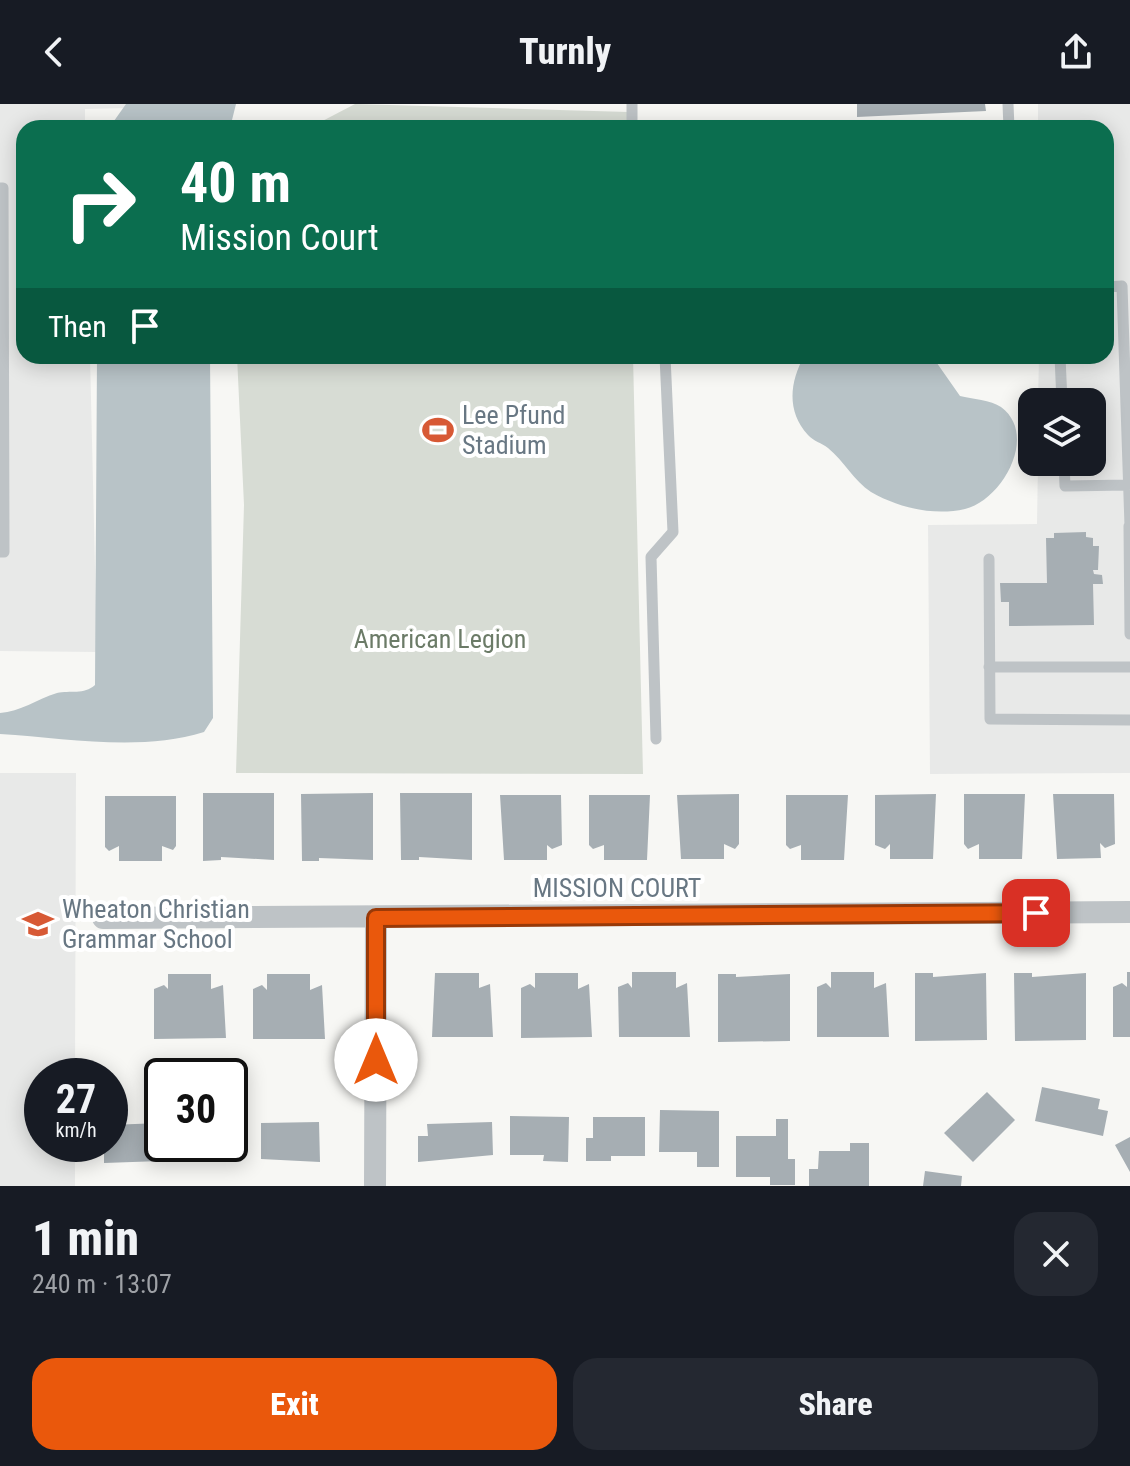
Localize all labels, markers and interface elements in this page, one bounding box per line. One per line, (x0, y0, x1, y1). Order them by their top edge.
icon: back (32, 30, 76, 74)
icon: share (1054, 30, 1098, 74)
text: Turnly (519, 31, 611, 73)
text: 40 m (180, 150, 291, 216)
icon: right (48, 152, 152, 256)
text: Mission Court (180, 217, 379, 259)
icon: arrive (123, 304, 167, 348)
text: Then (48, 309, 107, 344)
map controls (1018, 388, 1106, 476)
button: layers (1018, 388, 1106, 476)
place label: Lee Pfund Stadium (462, 400, 565, 460)
sports icon: Lee Pfund Stadium (421, 413, 455, 447)
park label: American Legion (354, 624, 526, 654)
street label: MISSION COURT (533, 873, 701, 903)
pin (1002, 879, 1070, 947)
icon: arrive (1014, 891, 1058, 935)
place label: Wheaton Christian Grammar School (62, 894, 250, 954)
school or university icon: Wheaton Christian Grammar School (21, 907, 55, 941)
position arrow (334, 1018, 418, 1102)
speed limit sign: 30 (144, 1058, 248, 1162)
text: 27 (56, 1076, 96, 1123)
text: km/h (55, 1118, 97, 1142)
text: 1 min (32, 1210, 139, 1267)
button: close (1014, 1212, 1098, 1296)
text: 240 m · 13:07 (32, 1269, 172, 1299)
button: Exit (32, 1358, 557, 1450)
button: Share (573, 1358, 1098, 1450)

